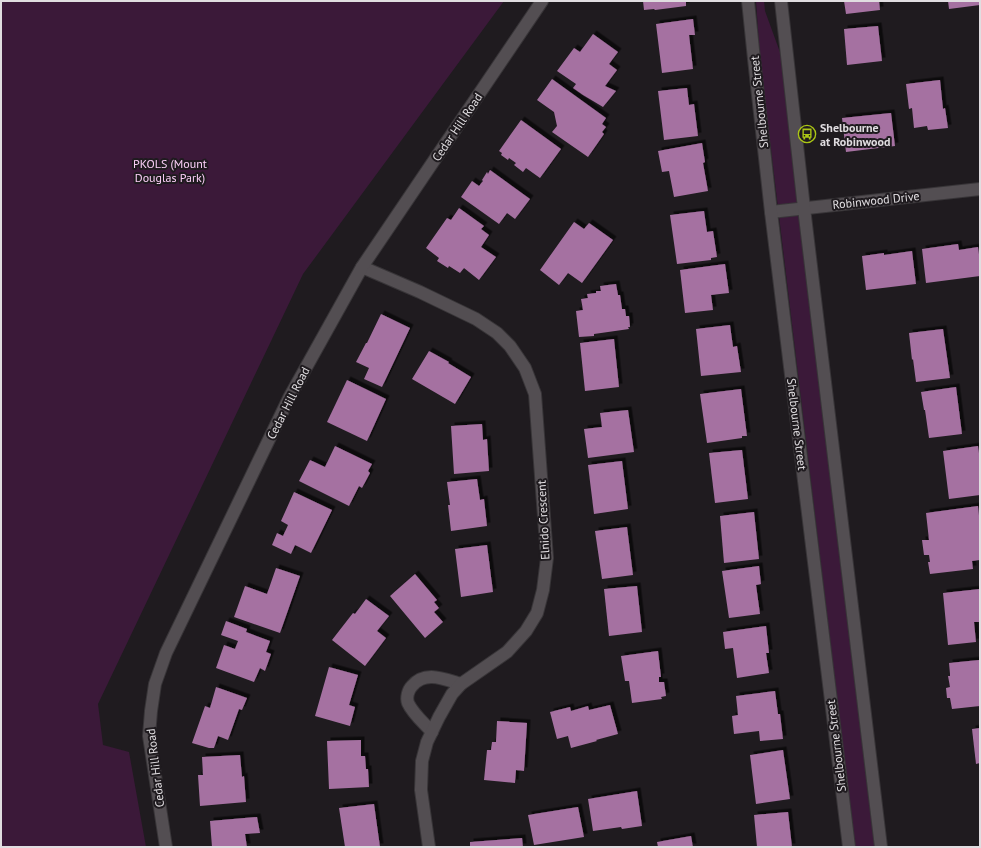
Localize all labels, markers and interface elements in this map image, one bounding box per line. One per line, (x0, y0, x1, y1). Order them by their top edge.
street label: Shelbourne Street (747, 55, 771, 149)
street label: Cedar Hill Road (429, 90, 485, 164)
place label: Shelbourne at Robinwood (820, 120, 890, 149)
bus stop icon: Shelbourne at Robinwood (797, 124, 817, 144)
park label: PKOLS (Mount Douglas Park) (133, 156, 207, 185)
street label: Robinwood Drive (832, 188, 920, 212)
street label: Cedar Hill Road (263, 364, 313, 442)
street label: Shelbourne Street (784, 377, 810, 471)
street label: Elnido Crescent (533, 480, 553, 560)
street label: Shelbourne Street (823, 699, 849, 793)
street label: Cedar Hill Road (143, 728, 167, 808)

